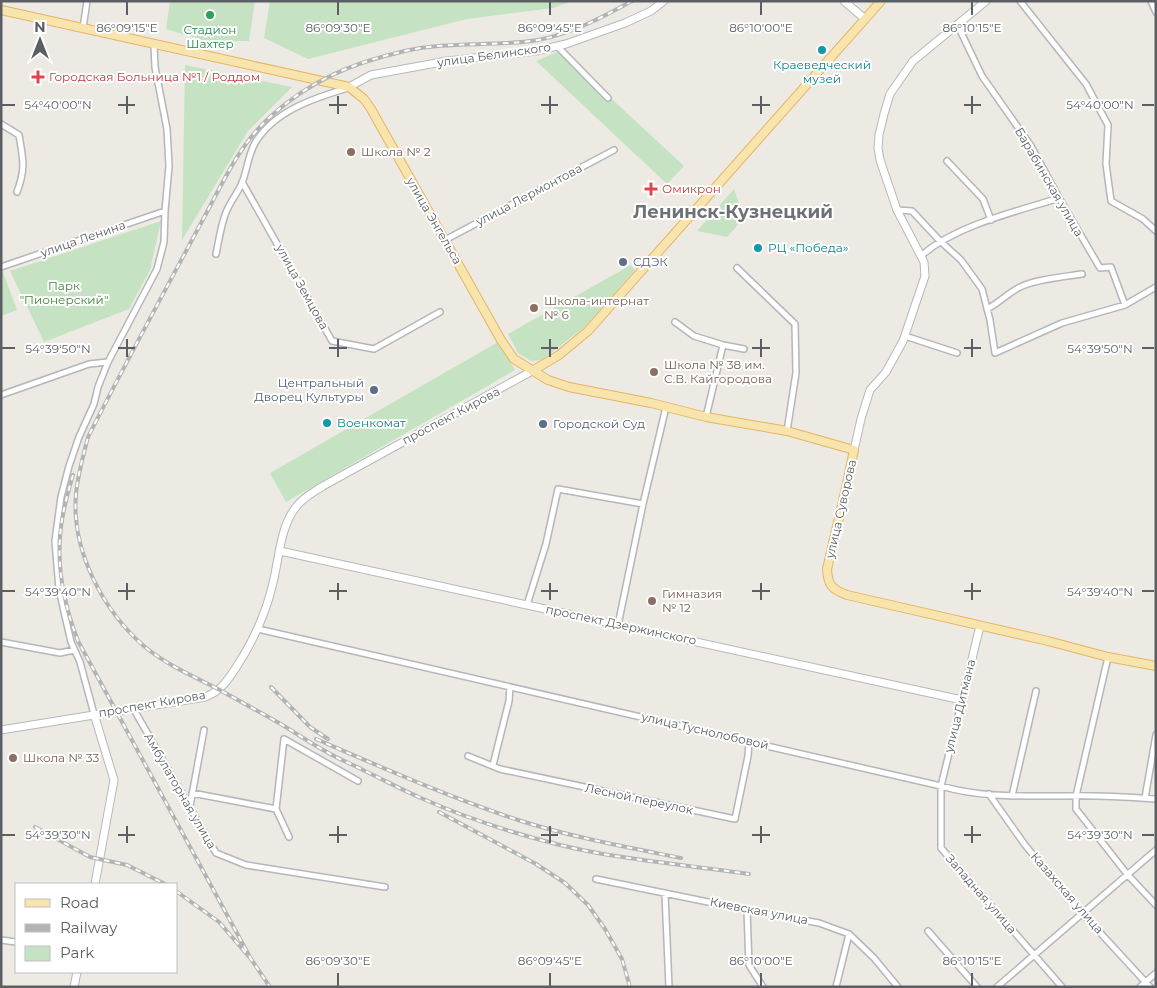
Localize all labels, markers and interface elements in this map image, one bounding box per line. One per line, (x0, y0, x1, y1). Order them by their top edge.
marker: Стадион Шахтер (204, 9, 216, 21)
north arrow (15, 15, 65, 65)
text: N (34, 18, 46, 36)
text: 86°09'15"E (96, 20, 158, 35)
text: 86°09'30"E (305, 20, 371, 35)
text: 86°09'45"E (518, 20, 582, 35)
text: 86°10'00"E (729, 20, 793, 35)
text: 86°10'15"E (942, 20, 1002, 35)
place label: Стадион Шахтер (184, 22, 236, 51)
street label: улица Белинского (435, 39, 552, 70)
marker: Краеведческий музей (816, 44, 828, 56)
place label: Краеведческий музей (773, 57, 871, 86)
place label: Городская Больница №1 / Роддом (49, 69, 260, 84)
marker: Городская Больница №1 / Роддом (31, 70, 45, 84)
text: 54°40'00"N (24, 97, 92, 112)
text: 54°40'00"N (1066, 97, 1134, 112)
street label: Барабинская улица (1012, 124, 1087, 239)
place label: Школа № 2 (361, 144, 431, 159)
marker: Школа № 2 (345, 146, 357, 158)
street label: улица Лермонтова (472, 160, 584, 229)
street label: улица Энгельса (403, 174, 465, 267)
place label: Омикрон (662, 181, 721, 196)
marker: Омикрон (644, 182, 658, 196)
district label: Ленинск-Кузнецкий (633, 201, 833, 223)
street label: улица Ленина (37, 217, 127, 260)
place label: РЦ «Победа» (768, 240, 849, 255)
street label: улица Земцова (272, 241, 332, 332)
marker: РЦ «Победа» (752, 242, 764, 254)
place label: СДЭК (633, 254, 668, 269)
marker: СДЭК (617, 256, 629, 268)
park label: Парк "Пионерский" (20, 278, 108, 307)
place label: Школа-интернат № 6 (544, 293, 649, 322)
marker: Школа-интернат № 6 (528, 302, 540, 314)
text: 54°39'50"N (25, 341, 91, 356)
text: 54°39'50"N (1067, 341, 1133, 356)
place label: Школа № 38 им. С.В. Кайгородова (664, 357, 772, 386)
marker: Школа № 38 им. С.В. Кайгородова (648, 366, 660, 378)
place label: Центральный Дворец Культуры (254, 375, 364, 404)
street label: проспект Кирова (399, 383, 502, 448)
marker: Центральный Дворец Культуры (368, 384, 380, 396)
place label: Военкомат (337, 415, 406, 430)
place label: Городской Суд (553, 416, 645, 431)
marker: Военкомат (321, 417, 333, 429)
marker: Городской Суд (537, 418, 549, 430)
street label: улица Суворова (822, 458, 859, 561)
text: 54°39'40"N (25, 584, 91, 599)
text: 54°39'40"N (1067, 584, 1133, 599)
place label: Гимназия № 12 (662, 586, 722, 615)
marker: Гимназия № 12 (646, 595, 658, 607)
street label: проспект Дзержинского (544, 601, 698, 648)
street label: улица Дитмана (940, 658, 978, 755)
street label: проспект Кирова (97, 687, 207, 720)
street label: улица Туснолобовой (639, 708, 770, 752)
street label: Амбулаторная улица (141, 730, 220, 851)
place label: Школа № 33 (23, 750, 99, 765)
marker: Школа № 33 (7, 752, 19, 764)
street label: Лесной переулок (584, 780, 695, 817)
text: 54°39'30"N (25, 827, 91, 842)
text: 54°39'30"N (1067, 827, 1133, 842)
street label: Казахская улица (1028, 849, 1107, 937)
street label: Западная улица (943, 851, 1020, 936)
legend (15, 883, 178, 973)
text: Road (60, 893, 99, 912)
street label: Киевская улица (709, 894, 809, 927)
text: Railway (60, 918, 118, 937)
text: Park (60, 943, 94, 962)
text: 86°09'30"E (305, 953, 371, 968)
text: 86°09'45"E (518, 953, 582, 968)
text: 86°10'00"E (729, 953, 793, 968)
text: 86°10'15"E (942, 953, 1002, 968)

